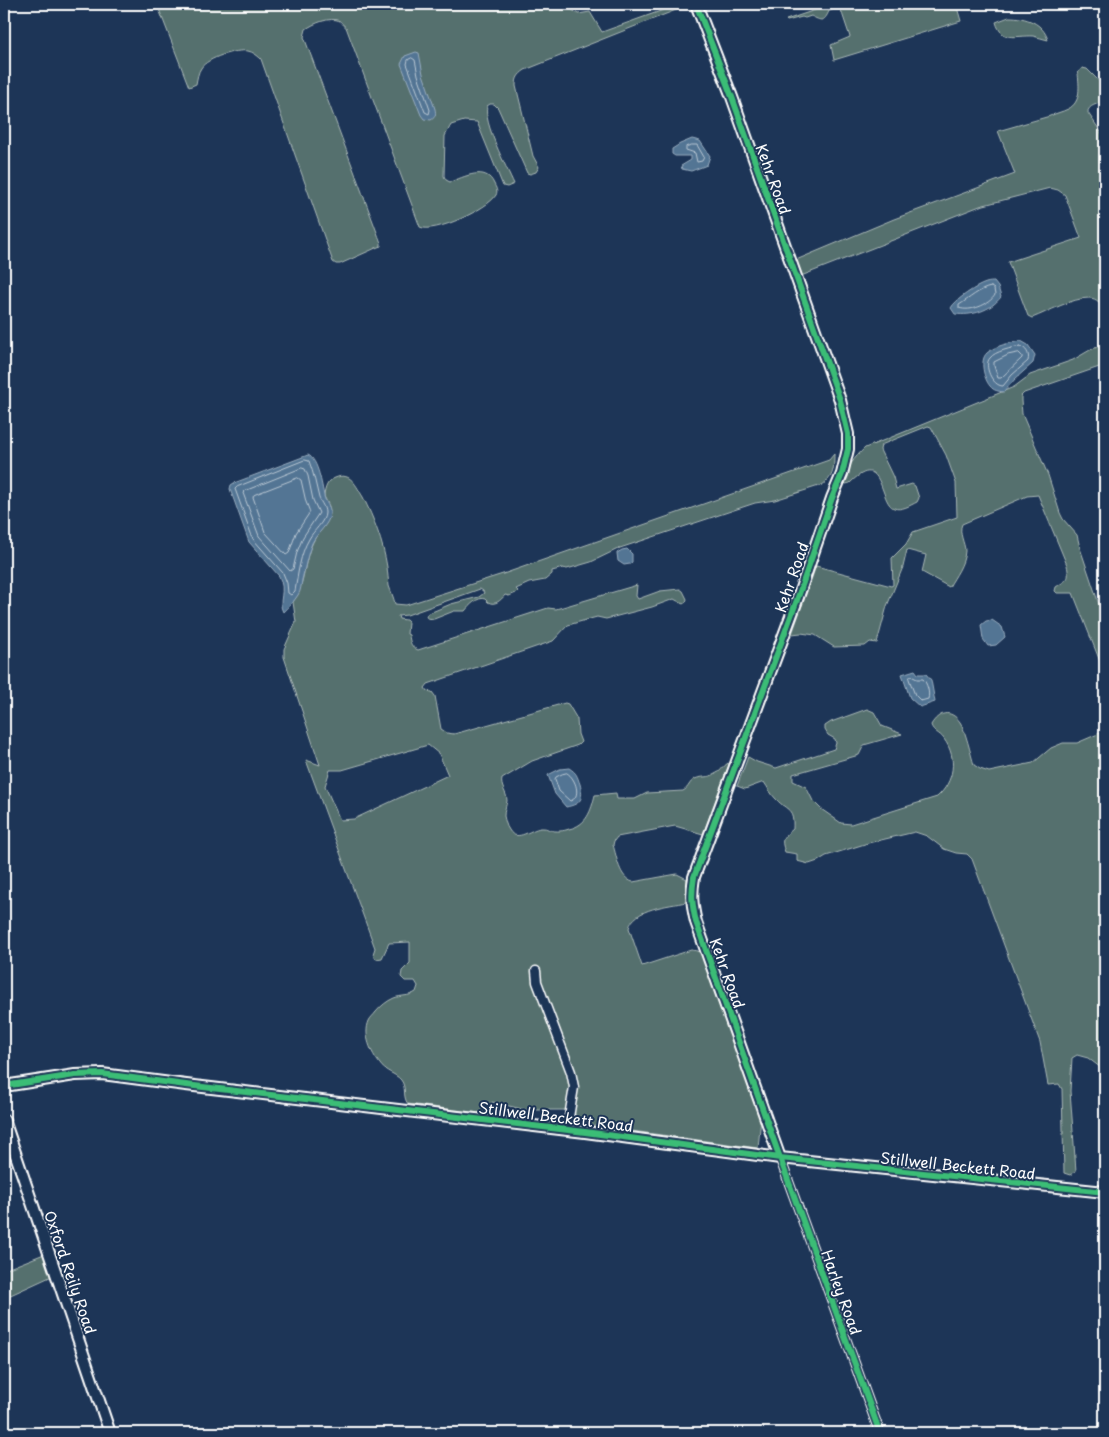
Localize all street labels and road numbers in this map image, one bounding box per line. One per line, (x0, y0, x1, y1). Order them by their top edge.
street label: Kehr Road (751, 141, 797, 217)
street label: Kehr Road (768, 539, 814, 615)
street label: Kehr Road (705, 935, 751, 1011)
street label: Stillwell Beckett Road (477, 1095, 635, 1137)
street label: Stillwell Beckett Road (879, 1145, 1037, 1185)
street label: Oxford Reily Road (39, 1207, 103, 1337)
street label: Harley Road (816, 1246, 868, 1338)

